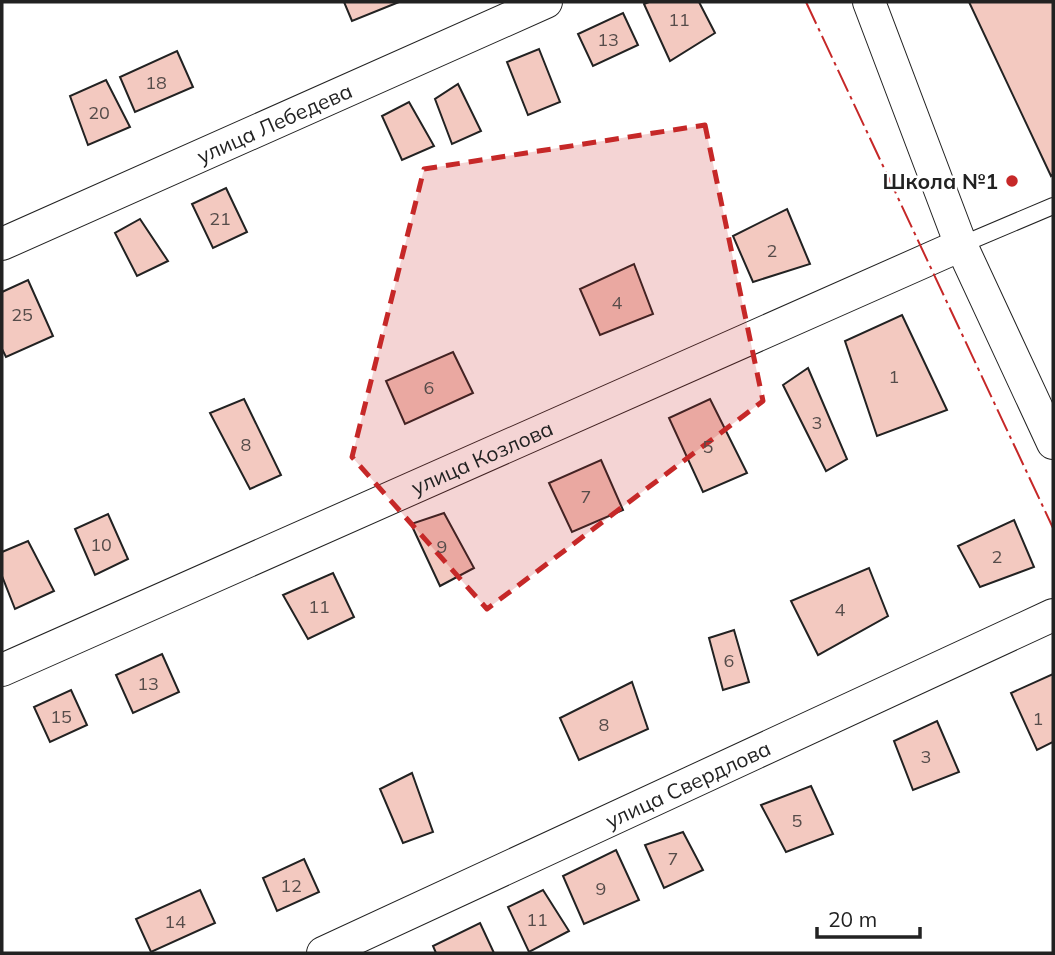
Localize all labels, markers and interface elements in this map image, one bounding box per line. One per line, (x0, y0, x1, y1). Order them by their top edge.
house number: 11 (668, 8, 690, 31)
house number: 13 (597, 28, 619, 51)
house number: 18 (145, 71, 167, 94)
street label: улица Лебедева (193, 77, 356, 169)
house number: 20 (88, 101, 110, 124)
place label: Школа №1 (883, 168, 998, 194)
marker: Школа №1 (1004, 173, 1020, 189)
house number: 21 (209, 207, 231, 230)
house number: 2 (767, 239, 777, 262)
house number: 4 (612, 291, 623, 314)
house number: 25 (11, 303, 33, 326)
house number: 1 (889, 365, 899, 388)
house number: 6 (424, 376, 434, 399)
house number: 3 (812, 411, 822, 434)
street label: улица Козлова (407, 415, 557, 500)
house number: 8 (241, 433, 251, 456)
house number: 5 (703, 435, 714, 458)
house number: 7 (581, 485, 591, 508)
house number: 10 (90, 533, 112, 556)
house number: 9 (437, 535, 447, 558)
house number: 2 (992, 545, 1002, 568)
house number: 11 (308, 595, 330, 618)
house number: 4 (835, 598, 846, 621)
house number: 6 (724, 649, 734, 672)
house number: 13 (137, 672, 159, 695)
house number: 15 (50, 705, 72, 728)
house number: 1 (1033, 707, 1043, 730)
house number: 8 (599, 713, 609, 736)
street label: улица Свердлова (601, 735, 775, 834)
house number: 3 (921, 745, 931, 768)
house number: 5 (792, 809, 803, 832)
house number: 7 (668, 847, 678, 870)
house number: 12 (280, 874, 302, 897)
house number: 9 (596, 877, 606, 900)
scale bar (817, 895, 920, 939)
text: 20 m (828, 906, 877, 932)
house number: 11 (526, 908, 548, 931)
house number: 14 (164, 910, 186, 933)

